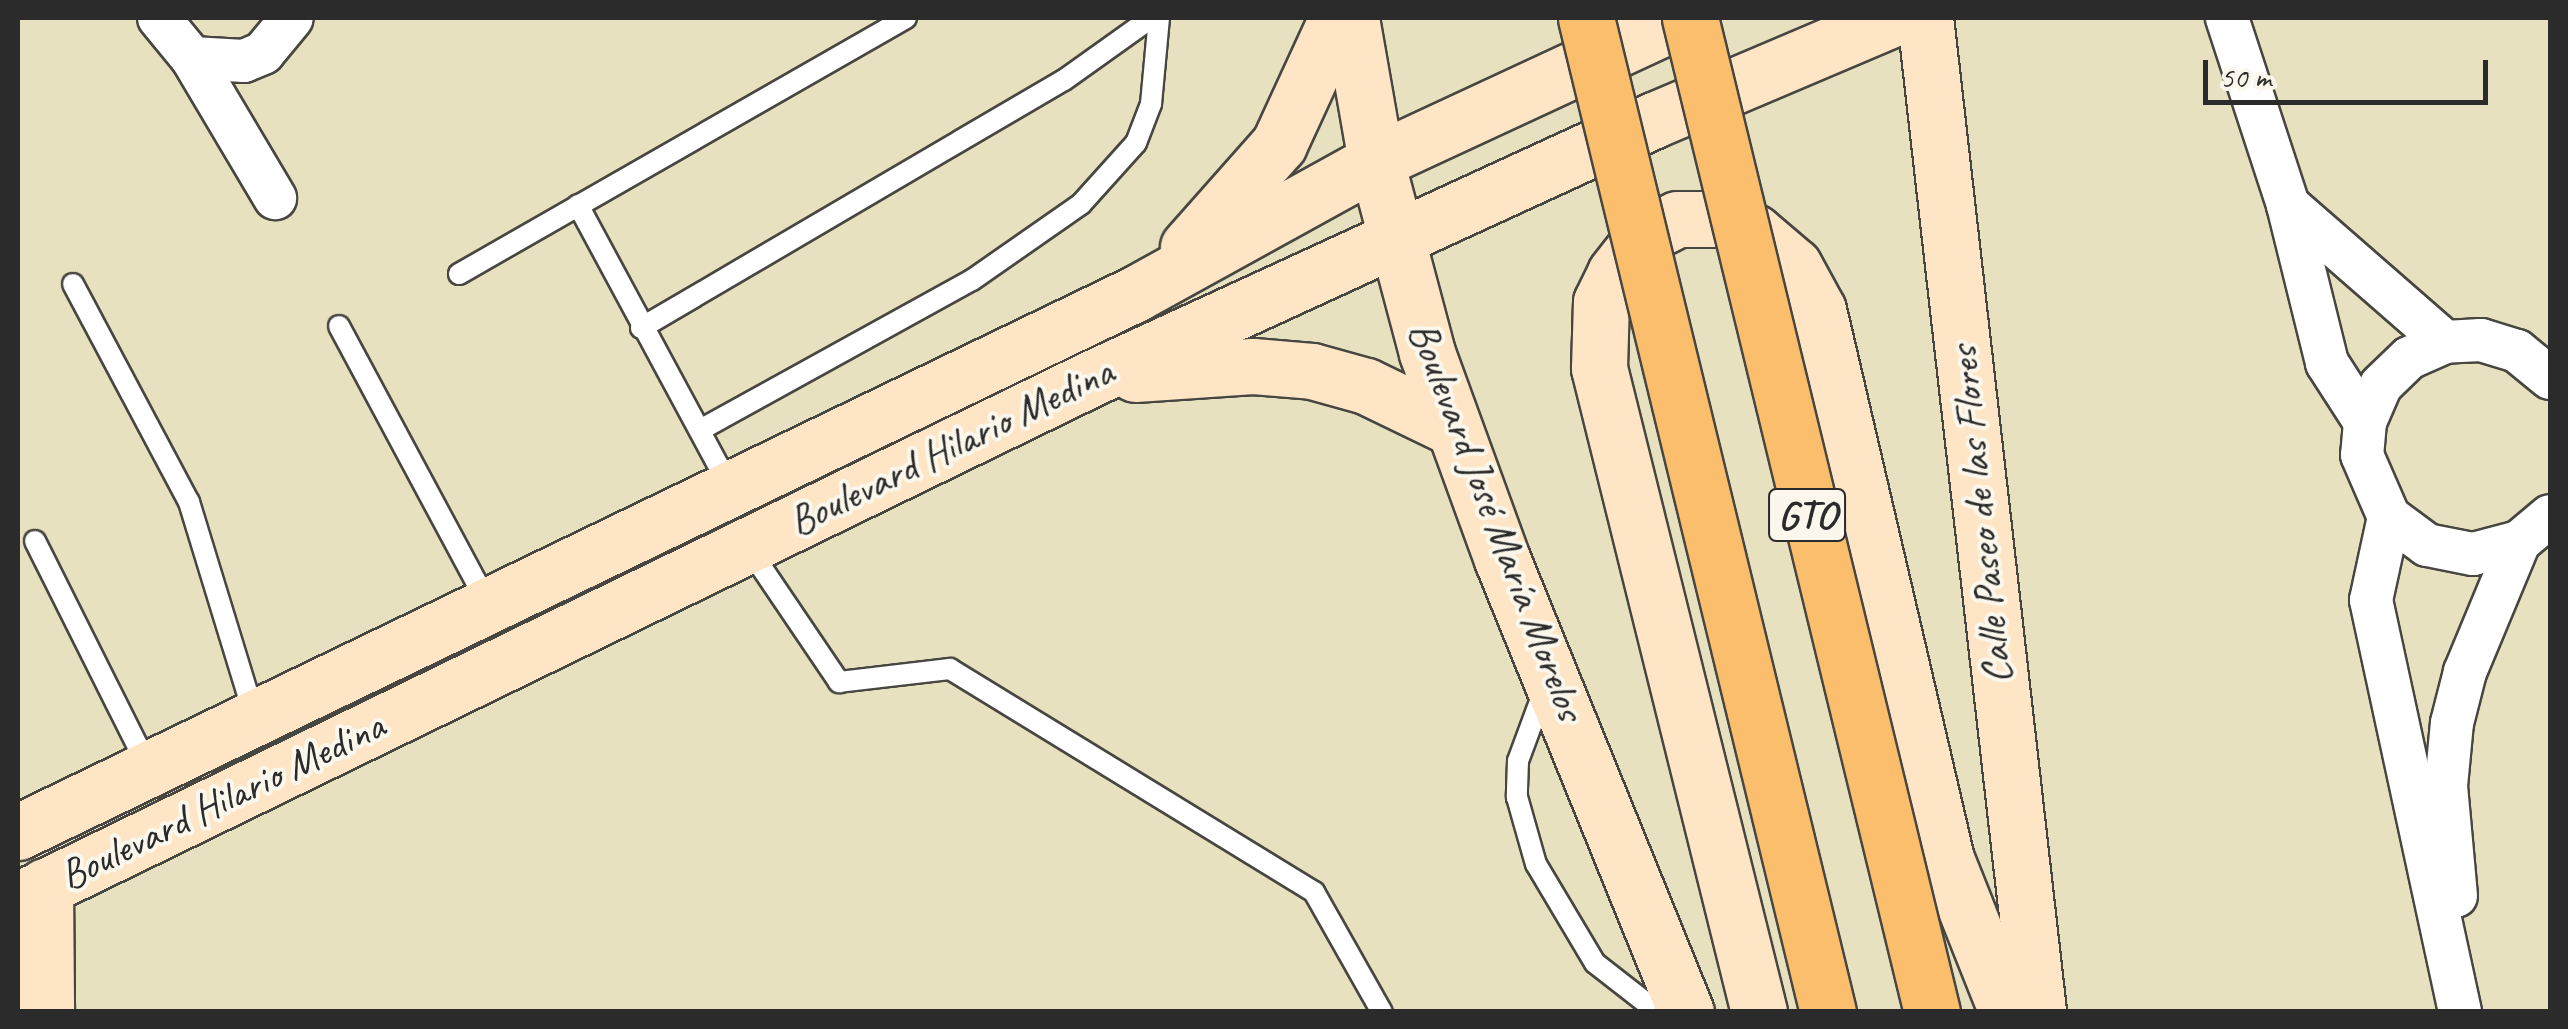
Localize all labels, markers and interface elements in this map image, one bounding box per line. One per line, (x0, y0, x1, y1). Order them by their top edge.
scale bar (2208, 40, 2493, 102)
text: 50 m (2220, 58, 2271, 96)
street label: Boulevard José María Morelos (1397, 315, 1595, 727)
street label: Calle Paseo de las Flores (1938, 343, 2024, 687)
street label: Boulevard Hilario Medina (780, 346, 1122, 548)
road number: GTO (1767, 480, 1847, 550)
street label: Boulevard Hilario Medina (51, 700, 393, 902)

